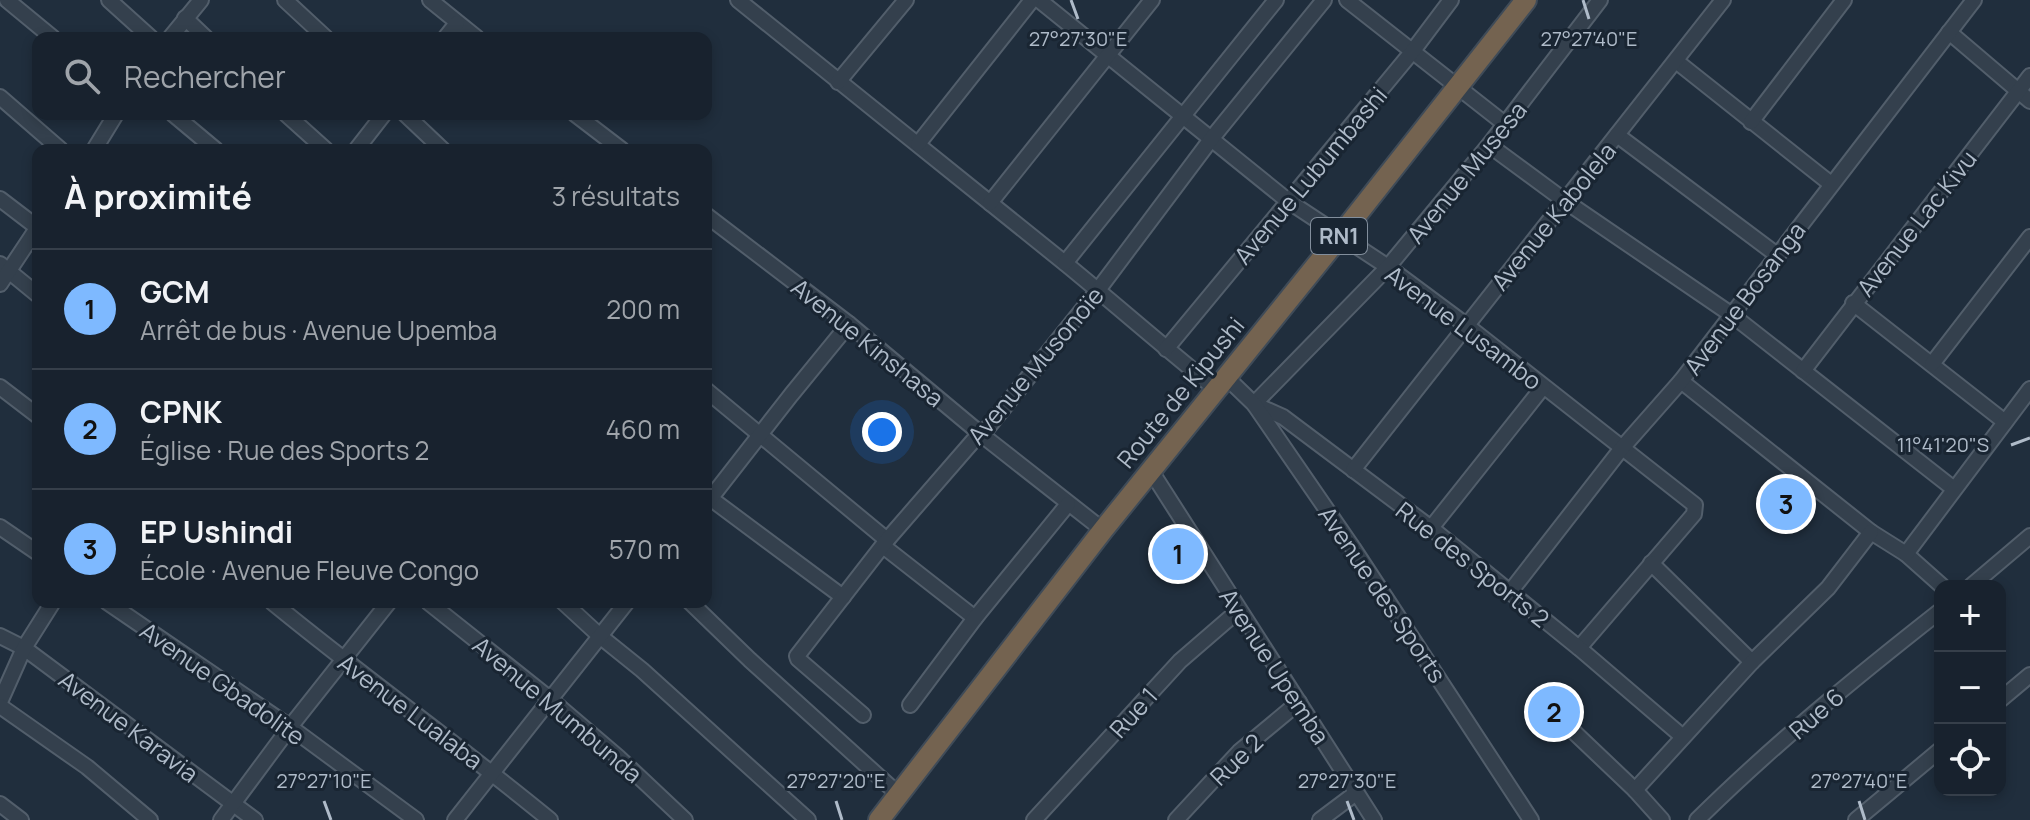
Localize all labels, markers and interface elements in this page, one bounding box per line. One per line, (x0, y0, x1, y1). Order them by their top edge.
text: 27°27'30"E (1029, 25, 1127, 52)
text: 27°27'40"E (1541, 25, 1637, 52)
search box (32, 32, 712, 120)
icon: search (60, 54, 104, 98)
text: Rechercher (124, 56, 286, 97)
street label: Avenue Lubumbashi (1226, 79, 1394, 271)
street label: Avenue Musesa (1398, 94, 1534, 250)
street label: Avenue Kabolela (1483, 135, 1623, 297)
street label: Avenue Lac Kivu (1849, 143, 1983, 303)
text: À proximité (64, 173, 252, 219)
text: 3 résultats (552, 178, 680, 214)
street label: Avenue Bosanga (1676, 215, 1812, 381)
road number: RN1 (1311, 218, 1367, 254)
street label: Avenue Lusambo (1379, 257, 1549, 397)
street label: Avenue Kinshasa (785, 270, 951, 414)
text: GCM (140, 271, 210, 312)
street label: Avenue Musonoïe (959, 279, 1111, 451)
text: 1 (84, 291, 96, 327)
text: 200 m (606, 291, 680, 327)
street label: Route de Kipushi (1109, 310, 1251, 474)
text: Arrêt de bus · Avenue Upemba (140, 312, 497, 348)
text: CPNK (140, 391, 222, 432)
text: 2 (82, 411, 98, 447)
text: 460 m (605, 411, 680, 447)
your location (862, 412, 902, 452)
text: 11°41'20"S (1897, 431, 1989, 458)
text: Église · Rue des Sports 2 (140, 432, 429, 468)
pin: 3 (1760, 474, 1812, 534)
street label: Rue des Sports 2 (1389, 494, 1557, 634)
street label: Avenue des Sports (1312, 499, 1454, 689)
text: EP Ushindi (140, 511, 293, 552)
pin: 1 (1152, 524, 1204, 584)
text: 3 (82, 531, 98, 567)
text: 570 m (609, 531, 680, 567)
text: École · Avenue Fleuve Congo (140, 552, 479, 588)
map controls (1934, 580, 2006, 796)
button: + (1934, 580, 2006, 652)
street label: Avenue Upemba (1212, 582, 1338, 750)
street label: Avenue Gbadolite (134, 614, 312, 752)
street label: Avenue Mumbunda (466, 628, 650, 790)
street label: Avenue Lualaba (332, 646, 490, 776)
button: − (1934, 652, 2006, 724)
street label: Avenue Karavia (53, 663, 205, 789)
street label: Rue 1 (1101, 680, 1165, 744)
street label: Rue 6 (1781, 680, 1851, 746)
pin: 2 (1528, 682, 1580, 742)
button: locate (1934, 724, 2006, 796)
street label: Rue 2 (1202, 726, 1270, 792)
text: 27°27'10"E (276, 767, 372, 794)
text: 27°27'20"E (787, 767, 886, 794)
text: 27°27'30"E (1298, 767, 1396, 794)
text: 27°27'40"E (1811, 767, 1907, 794)

